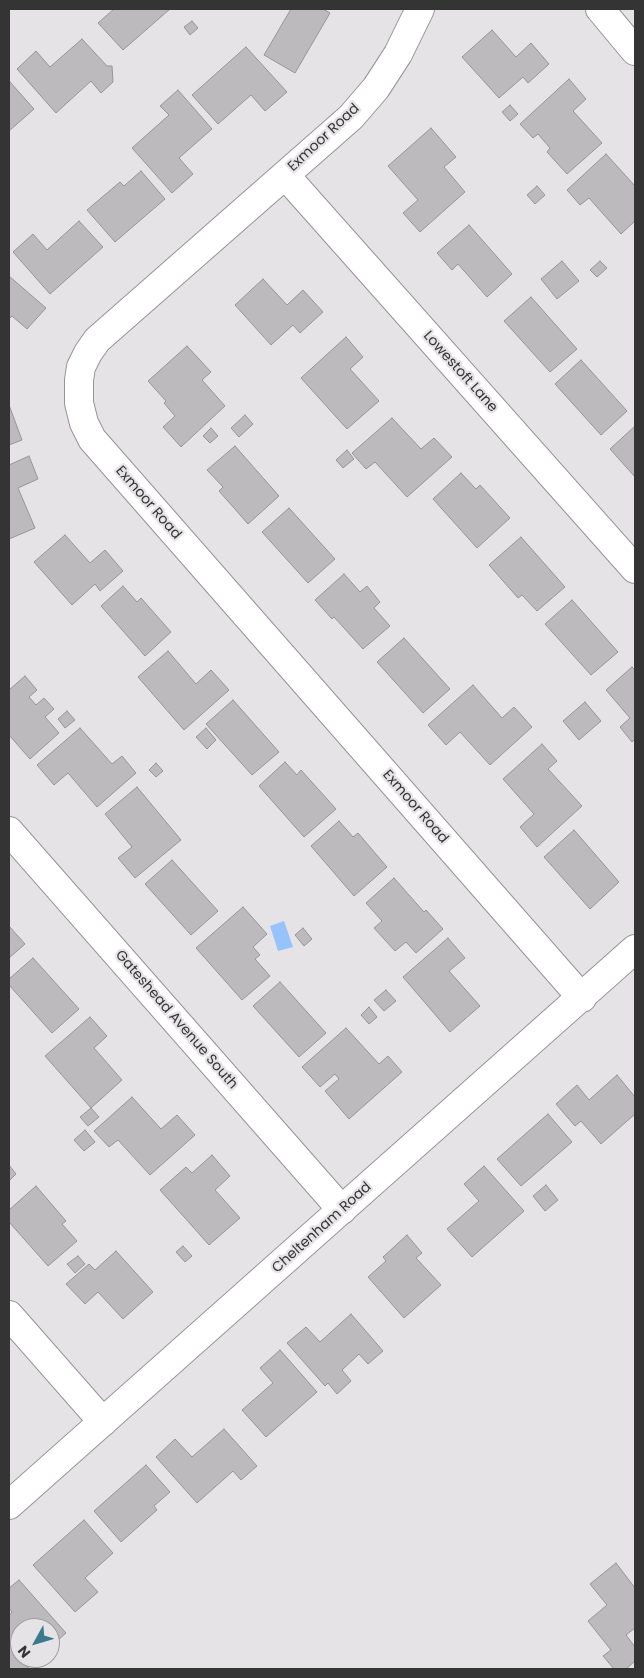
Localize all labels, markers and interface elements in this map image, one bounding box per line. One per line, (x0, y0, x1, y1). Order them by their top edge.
street label: Exmoor Road (285, 101, 363, 175)
street label: Lowestoft Lane (419, 328, 501, 416)
street label: Exmoor Road (112, 463, 184, 543)
street label: Exmoor Road (379, 767, 451, 847)
street label: Gateshead Avenue South (111, 947, 241, 1093)
street label: Cheltenham Road (269, 1179, 375, 1277)
north arrow (10, 1618, 60, 1668)
text: N (13, 1641, 35, 1662)

